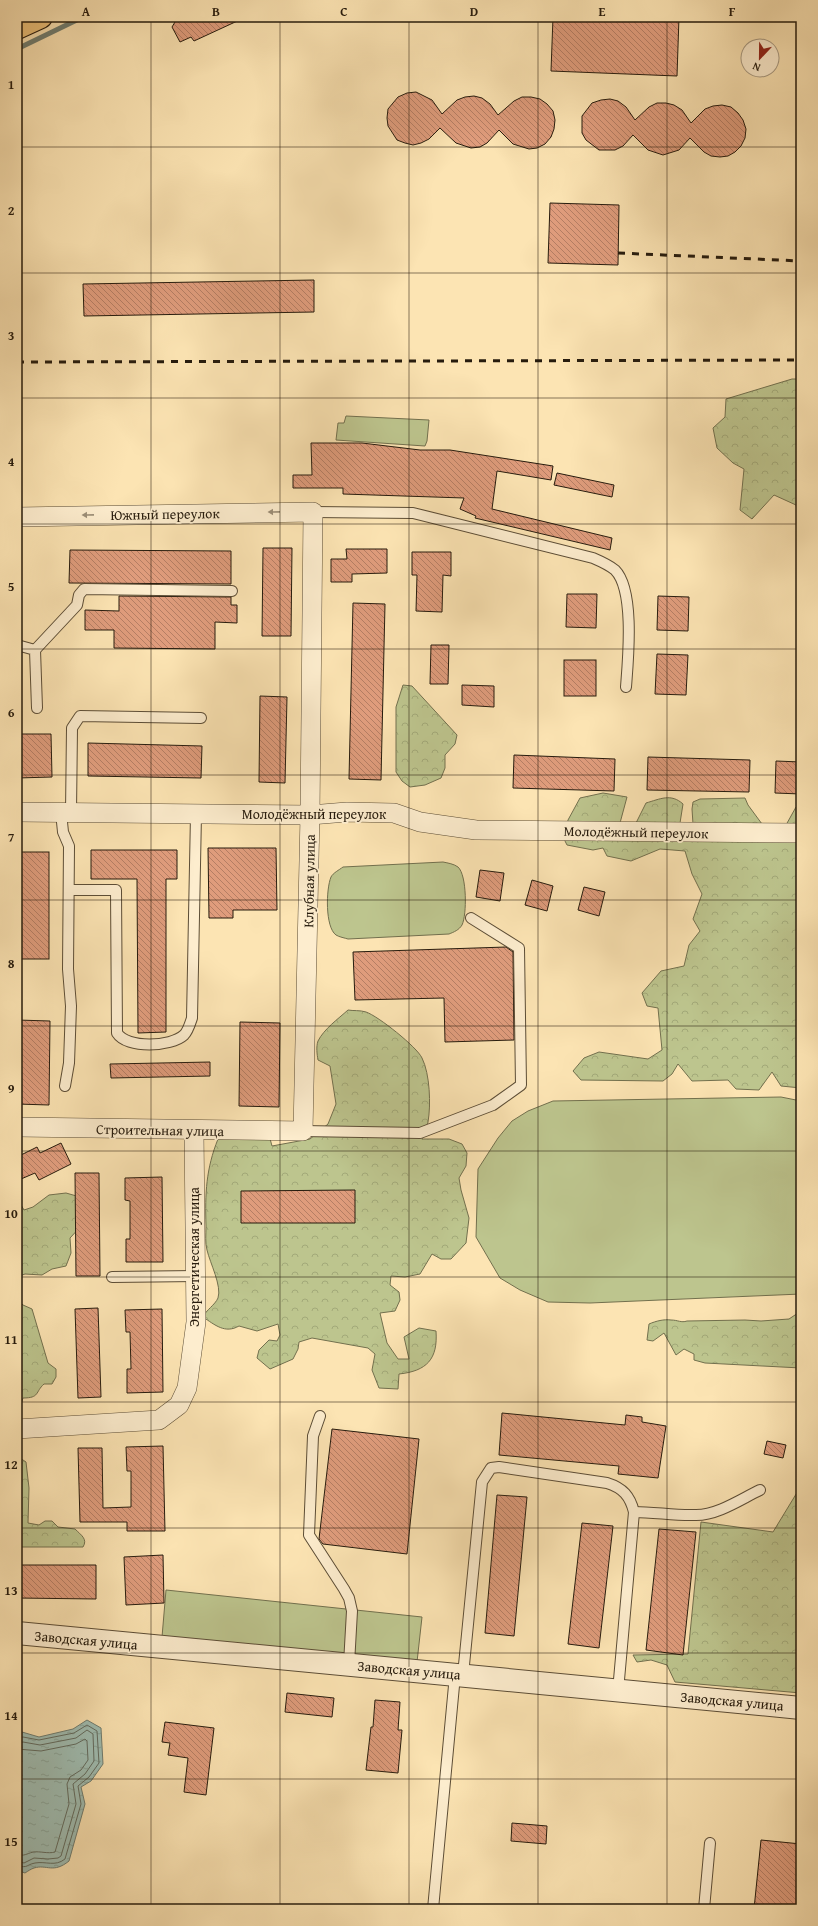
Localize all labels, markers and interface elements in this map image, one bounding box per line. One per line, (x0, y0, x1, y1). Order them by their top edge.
text: A (82, 2, 91, 21)
text: B (212, 2, 220, 21)
text: C (340, 2, 348, 21)
text: D (470, 2, 478, 21)
text: E (599, 2, 606, 21)
text: F (729, 2, 736, 21)
north arrow (740, 38, 780, 78)
text: N (749, 58, 763, 76)
text: 1 (8, 75, 14, 94)
text: 2 (8, 201, 15, 220)
text: 3 (8, 326, 14, 345)
text: 4 (8, 452, 15, 471)
street label: Южный переулок (110, 503, 221, 525)
one-way arrow (268, 509, 280, 516)
one-way arrow (82, 512, 94, 519)
text: 5 (8, 577, 15, 596)
text: 6 (8, 703, 15, 722)
street label: Молодёжный переулок (242, 804, 387, 824)
street label: Молодёжный переулок (564, 821, 709, 843)
text: 7 (8, 828, 15, 847)
street label: Клубная улица (298, 834, 320, 928)
text: 8 (8, 954, 15, 973)
text: 9 (8, 1079, 15, 1098)
street label: Строительная улица (96, 1119, 224, 1141)
street label: Энергетическая улица (184, 1187, 204, 1327)
text: 10 (4, 1204, 18, 1223)
text: 11 (4, 1330, 18, 1349)
text: 12 (4, 1455, 18, 1474)
text: 13 (4, 1581, 18, 1600)
street label: Заводская улица (33, 1626, 139, 1655)
street label: Заводская улица (356, 1656, 462, 1685)
street label: Заводская улица (679, 1687, 785, 1716)
text: 14 (4, 1706, 18, 1725)
text: 15 (4, 1832, 18, 1851)

